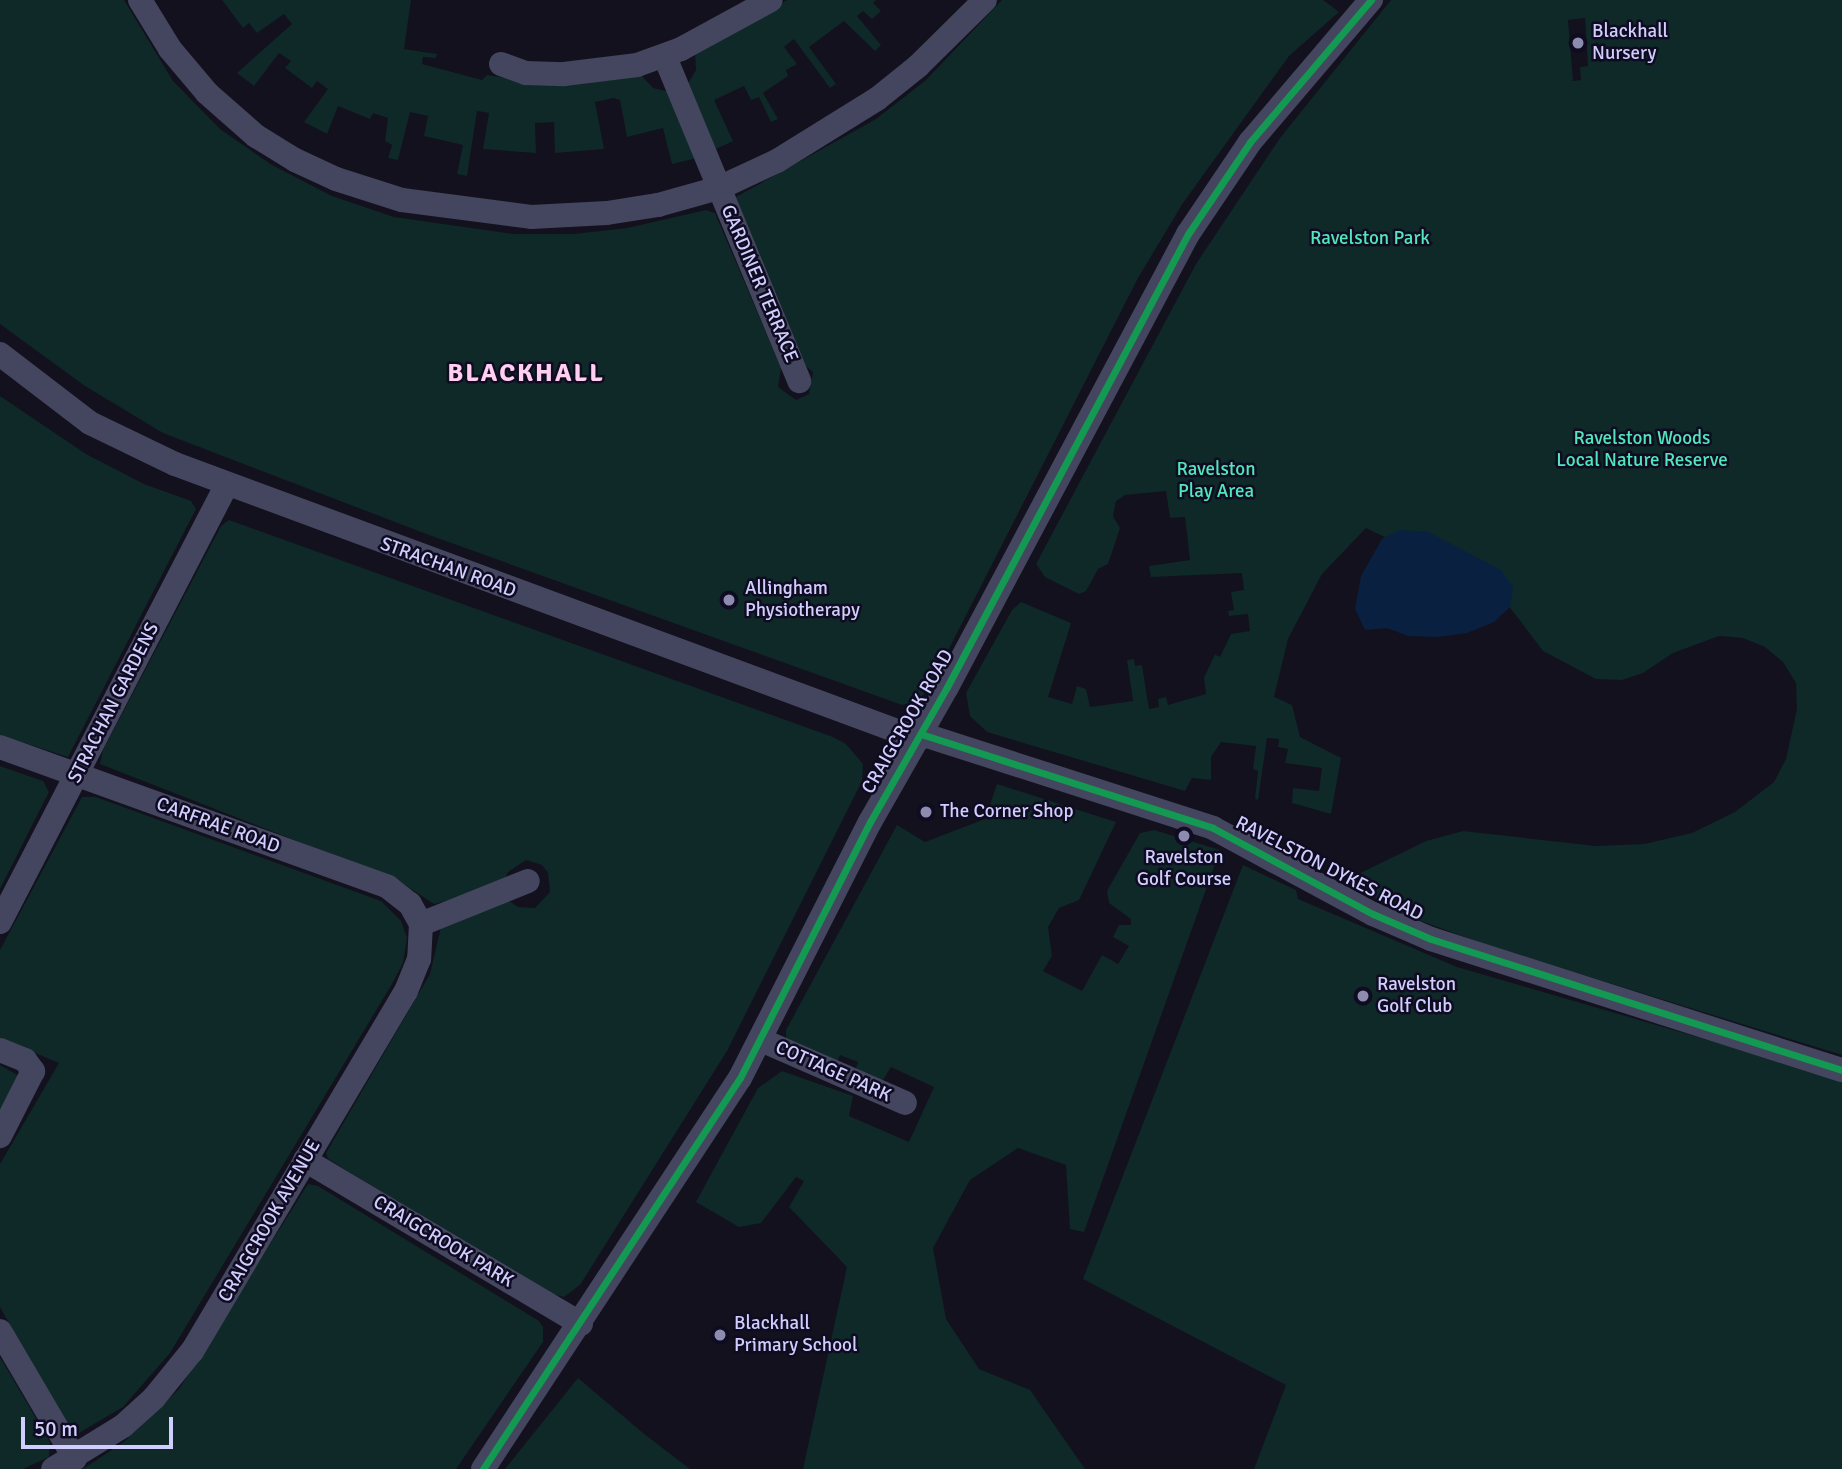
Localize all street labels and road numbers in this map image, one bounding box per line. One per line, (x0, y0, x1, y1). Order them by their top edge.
street label: GARDINER TERRACE (716, 202, 802, 366)
street label: STRACHAN ROAD (377, 533, 519, 603)
street label: STRACHAN GARDENS (64, 619, 164, 787)
street label: CRAIGCROOK ROAD (857, 646, 959, 798)
street label: CARFRAE ROAD (153, 793, 283, 859)
street label: RAVELSTON DYKES ROAD (1231, 812, 1427, 926)
street label: COTTAGE PARK (772, 1036, 894, 1108)
street label: CRAIGCROOK AVENUE (214, 1136, 326, 1306)
street label: CRAIGCROOK PARK (369, 1191, 517, 1293)

